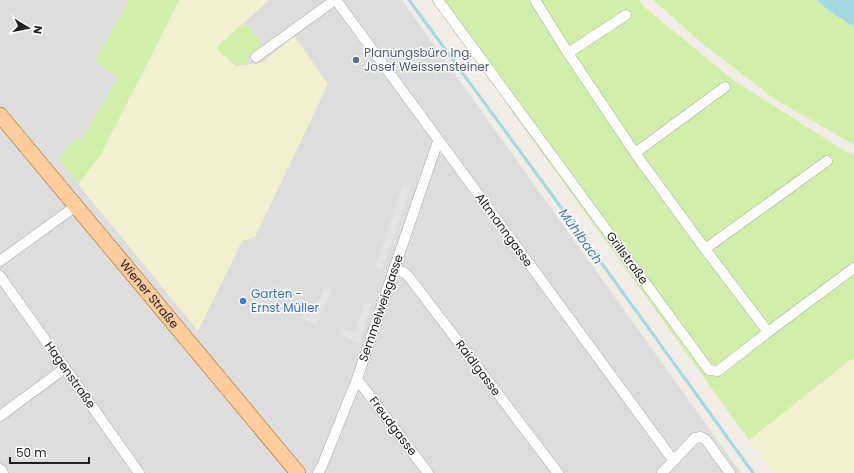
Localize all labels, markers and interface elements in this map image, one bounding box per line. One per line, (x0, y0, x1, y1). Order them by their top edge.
north arrow (8, 8, 48, 48)
text: N (29, 24, 46, 35)
place label: Planungsbüro Ing. Josef Weissensteiner (364, 44, 490, 75)
marker: Planungsbüro Ing. Josef Weissensteiner (351, 55, 361, 65)
street label: Altmanngasse (472, 189, 537, 270)
water label: Mühlbach (554, 204, 607, 268)
street label: Grillstraße (602, 228, 652, 288)
street label: Semmelweisgasse (354, 252, 407, 364)
street label: Wiener Straße (116, 256, 183, 332)
place label: Garten - Ernst Müller (251, 285, 320, 316)
marker: Garten - Ernst Müller (238, 296, 248, 306)
street label: Raidlgasse (452, 336, 505, 399)
street label: Hagenstraße (41, 338, 100, 412)
street label: Freudgasse (366, 393, 421, 459)
scale bar (10, 439, 89, 465)
text: 50 m (16, 444, 47, 461)

